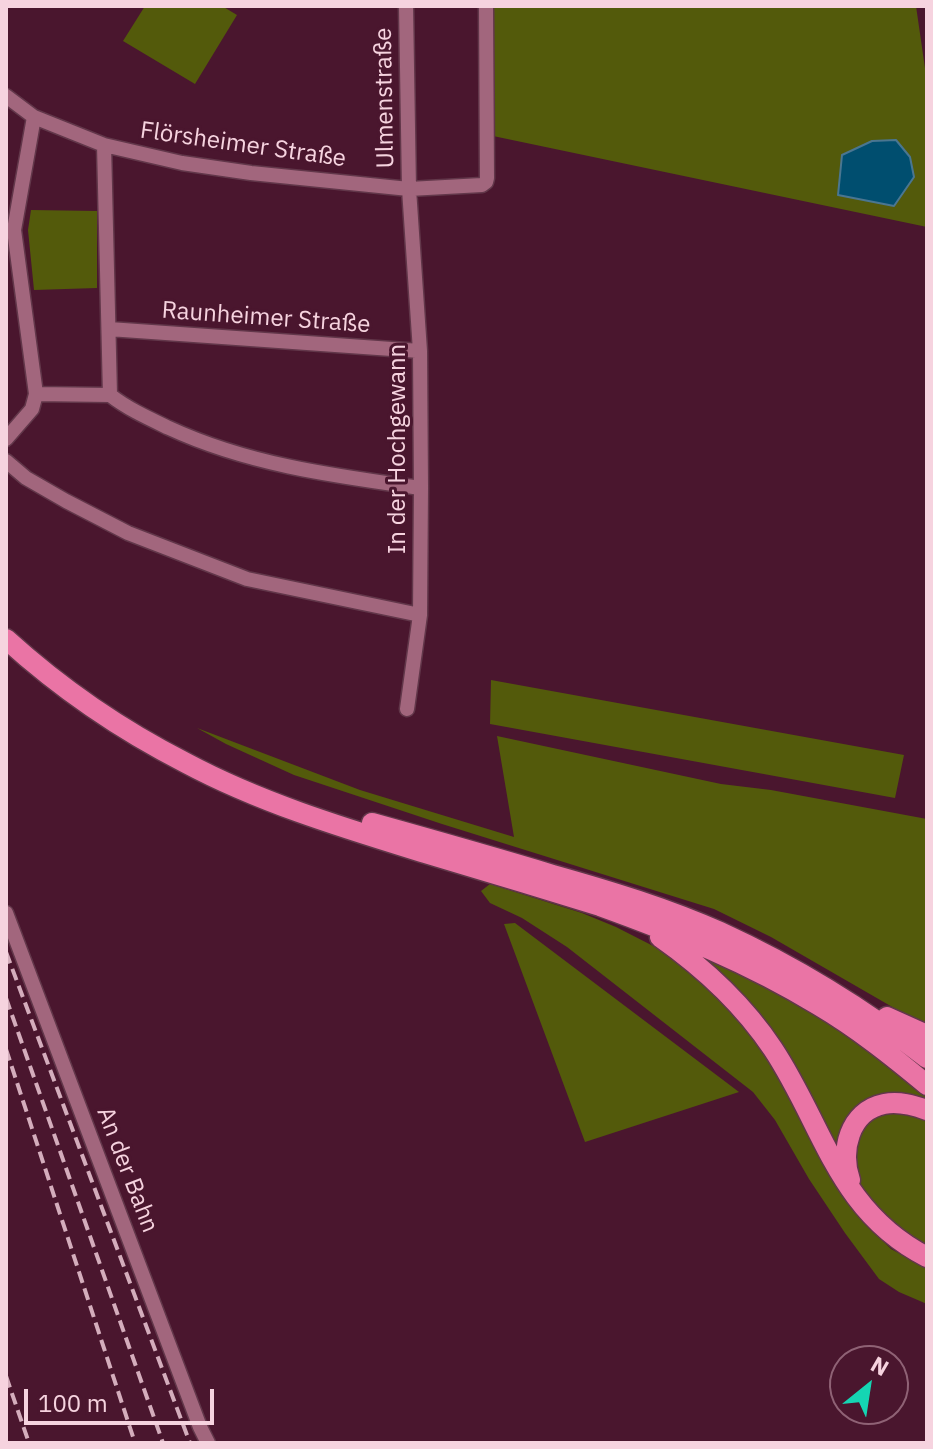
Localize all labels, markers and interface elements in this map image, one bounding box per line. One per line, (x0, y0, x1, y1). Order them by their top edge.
street label: Ulmenstraße (369, 27, 401, 169)
street label: Flörsheimer Straße (138, 116, 348, 174)
street label: Raunheimer Straße (161, 296, 371, 340)
street label: In der Hochgewann (384, 344, 412, 554)
street label: An der Bahn (90, 1103, 164, 1237)
north arrow (829, 1345, 909, 1425)
text: N (866, 1349, 894, 1382)
scale bar (28, 1373, 218, 1423)
text: 100 m (38, 1387, 108, 1419)

